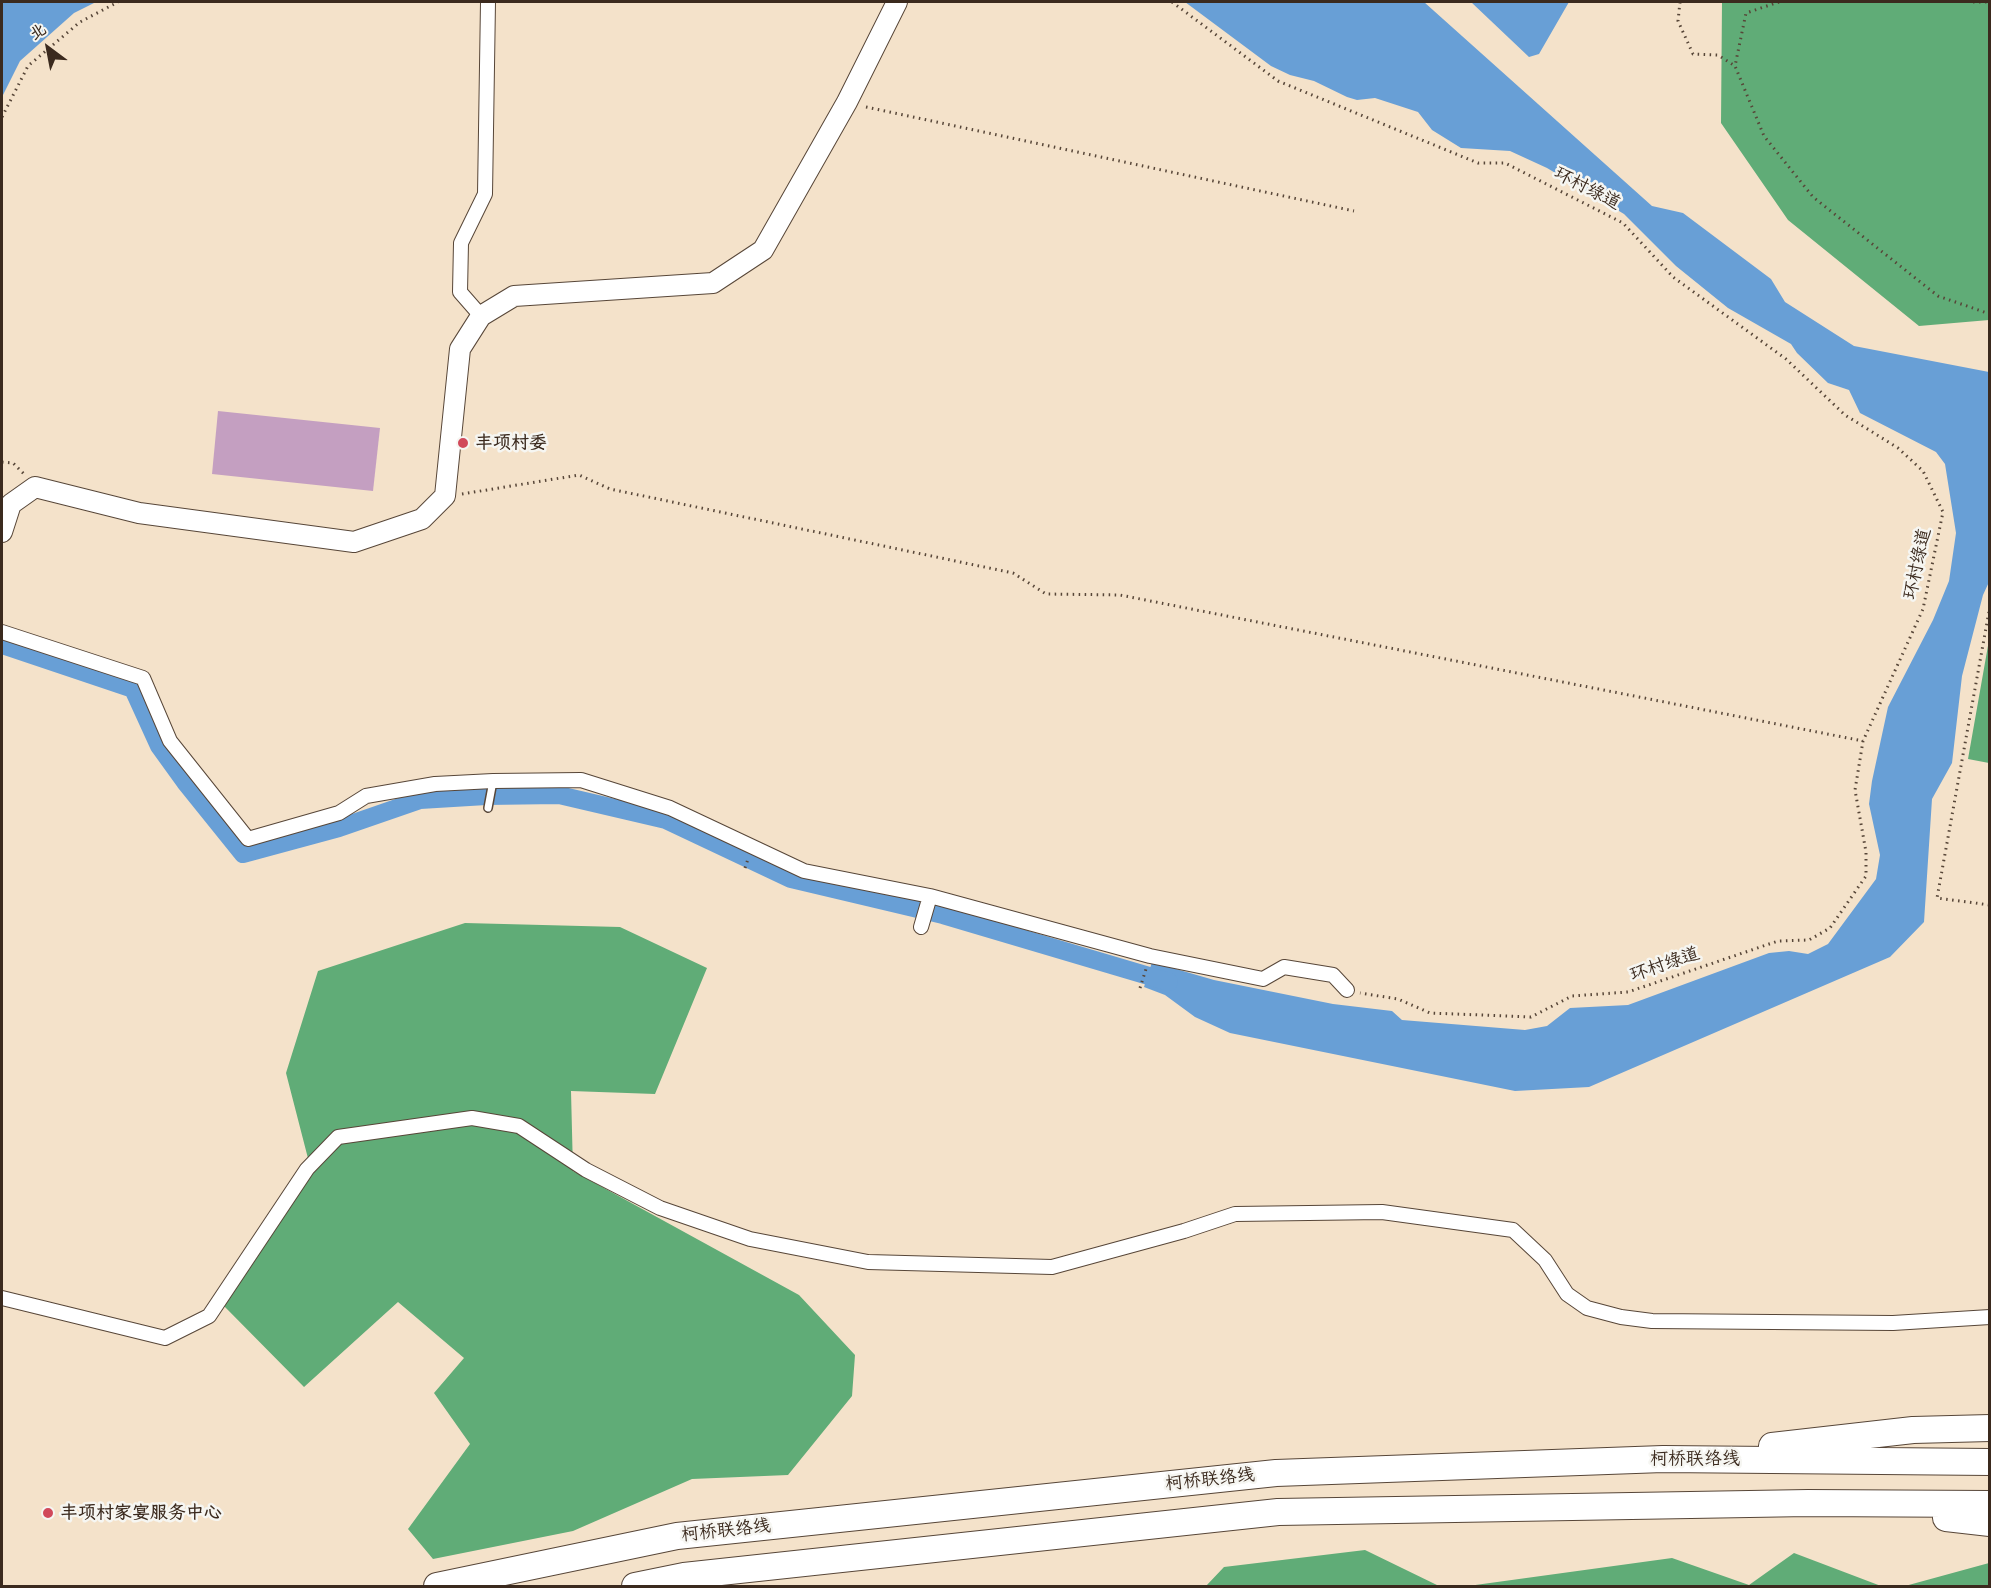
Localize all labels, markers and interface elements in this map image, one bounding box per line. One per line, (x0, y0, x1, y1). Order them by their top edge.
north arrow (18, 18, 78, 78)
text: 北 (26, 20, 50, 45)
street label: 环村绿道 (1550, 163, 1624, 215)
place label: 丰项村委 (475, 432, 547, 454)
marker: 丰项村委 (456, 436, 470, 450)
street label: 环村绿道 (1900, 527, 1936, 601)
street label: 环村绿道 (1627, 943, 1703, 987)
street label: 柯桥联络线 (1650, 1448, 1740, 1470)
street label: 柯桥联络线 (1164, 1465, 1256, 1495)
place label: 丰项村家宴服务中心 (60, 1502, 222, 1524)
marker: 丰项村家宴服务中心 (41, 1506, 55, 1520)
street label: 柯桥联络线 (680, 1516, 772, 1546)

